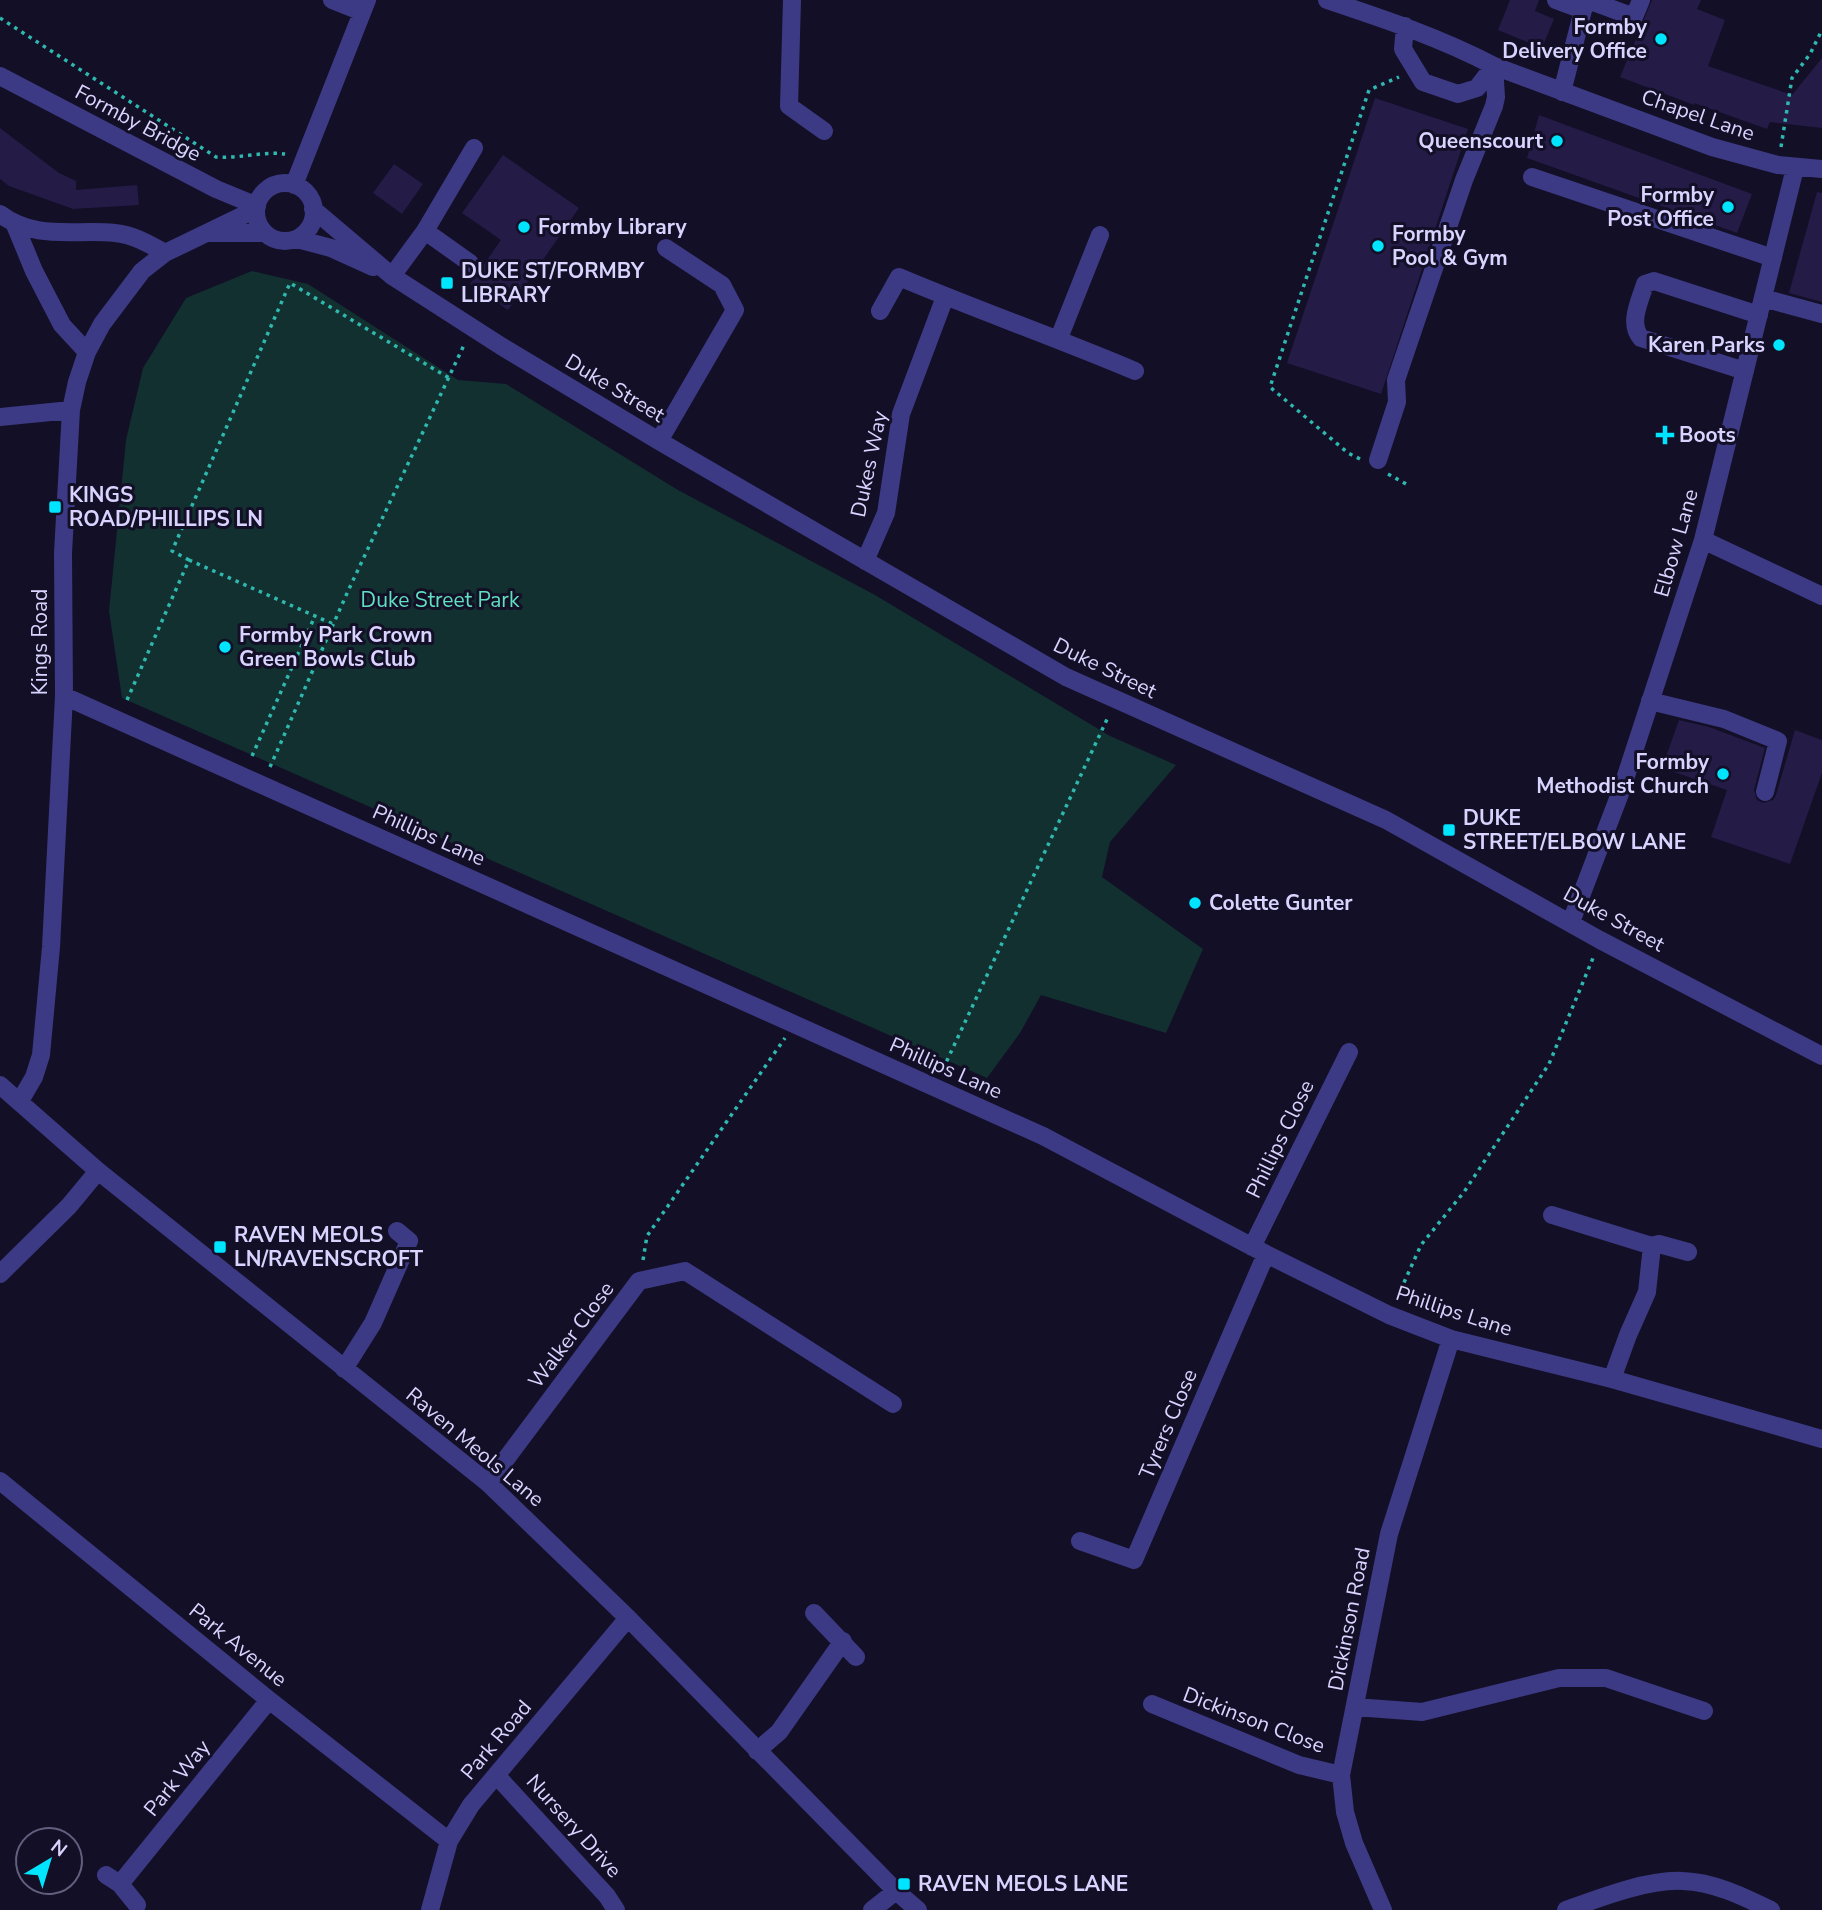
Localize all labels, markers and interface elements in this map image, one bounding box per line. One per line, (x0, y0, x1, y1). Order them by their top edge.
place label: Formby Delivery Office (1502, 13, 1648, 65)
marker: Formby Delivery Office (1653, 31, 1669, 47)
street label: Formby Bridge (70, 78, 206, 168)
street label: Chapel Lane (1638, 83, 1758, 147)
place label: Queenscourt (1418, 127, 1544, 155)
marker: Queenscourt (1549, 133, 1565, 149)
place label: Formby Post Office (1607, 181, 1715, 233)
marker: Formby Post Office (1720, 199, 1736, 215)
place label: Formby Library (538, 213, 688, 241)
marker: Formby Library (516, 219, 532, 235)
place label: Formby Pool & Gym (1392, 220, 1508, 272)
marker: Formby Pool & Gym (1370, 238, 1386, 254)
place label: DUKE ST/FORMBY LIBRARY (461, 257, 645, 309)
marker: DUKE ST/FORMBY LIBRARY (439, 275, 455, 291)
place label: Karen Parks (1648, 331, 1765, 359)
marker: Karen Parks (1771, 337, 1787, 353)
street label: Duke Street (560, 347, 671, 429)
street label: Dukes Way (844, 408, 894, 520)
place label: Boots (1679, 421, 1736, 449)
marker: Boots (1657, 427, 1673, 443)
place label: KINGS ROAD/PHILLIPS LN (69, 481, 263, 533)
street label: Elbow Lane (1647, 486, 1705, 600)
marker: KINGS ROAD/PHILLIPS LN (47, 499, 63, 515)
park label: Duke Street Park (361, 586, 520, 614)
street label: Kings Road (26, 589, 54, 695)
place label: Formby Park Crown Green Bowls Club (239, 621, 433, 673)
street label: Duke Street (1049, 631, 1162, 705)
marker: Formby Park Crown Green Bowls Club (217, 639, 233, 655)
place label: Formby Methodist Church (1536, 748, 1710, 800)
marker: Formby Methodist Church (1715, 766, 1731, 782)
street label: Phillips Lane (368, 798, 490, 872)
place label: DUKE STREET/ELBOW LANE (1463, 804, 1686, 856)
marker: DUKE STREET/ELBOW LANE (1441, 822, 1457, 838)
street label: Duke Street (1558, 880, 1670, 959)
place label: Colette Gunter (1209, 889, 1353, 917)
marker: Colette Gunter (1187, 895, 1203, 911)
street label: Phillips Lane (885, 1031, 1007, 1105)
street label: Phillips Close (1239, 1075, 1321, 1203)
place label: RAVEN MEOLS LN/RAVENSCROFT (234, 1221, 423, 1273)
marker: RAVEN MEOLS LN/RAVENSCROFT (212, 1239, 228, 1255)
street label: Walker Close (522, 1276, 620, 1394)
street label: Phillips Lane (1392, 1279, 1516, 1343)
street label: Tyrers Close (1132, 1365, 1204, 1483)
street label: Raven Meols Lane (400, 1381, 550, 1513)
street label: Dickinson Road (1321, 1545, 1377, 1693)
street label: Park Avenue (183, 1597, 293, 1693)
street label: Dickinson Close (1179, 1680, 1329, 1760)
street label: Park Road (454, 1694, 538, 1786)
street label: Park Way (137, 1734, 217, 1822)
street label: Nursery Drive (520, 1768, 628, 1884)
north arrow (14, 1826, 84, 1896)
text: N (45, 1834, 72, 1863)
place label: RAVEN MEOLS LANE (918, 1870, 1128, 1898)
marker: RAVEN MEOLS LANE (896, 1876, 912, 1892)

